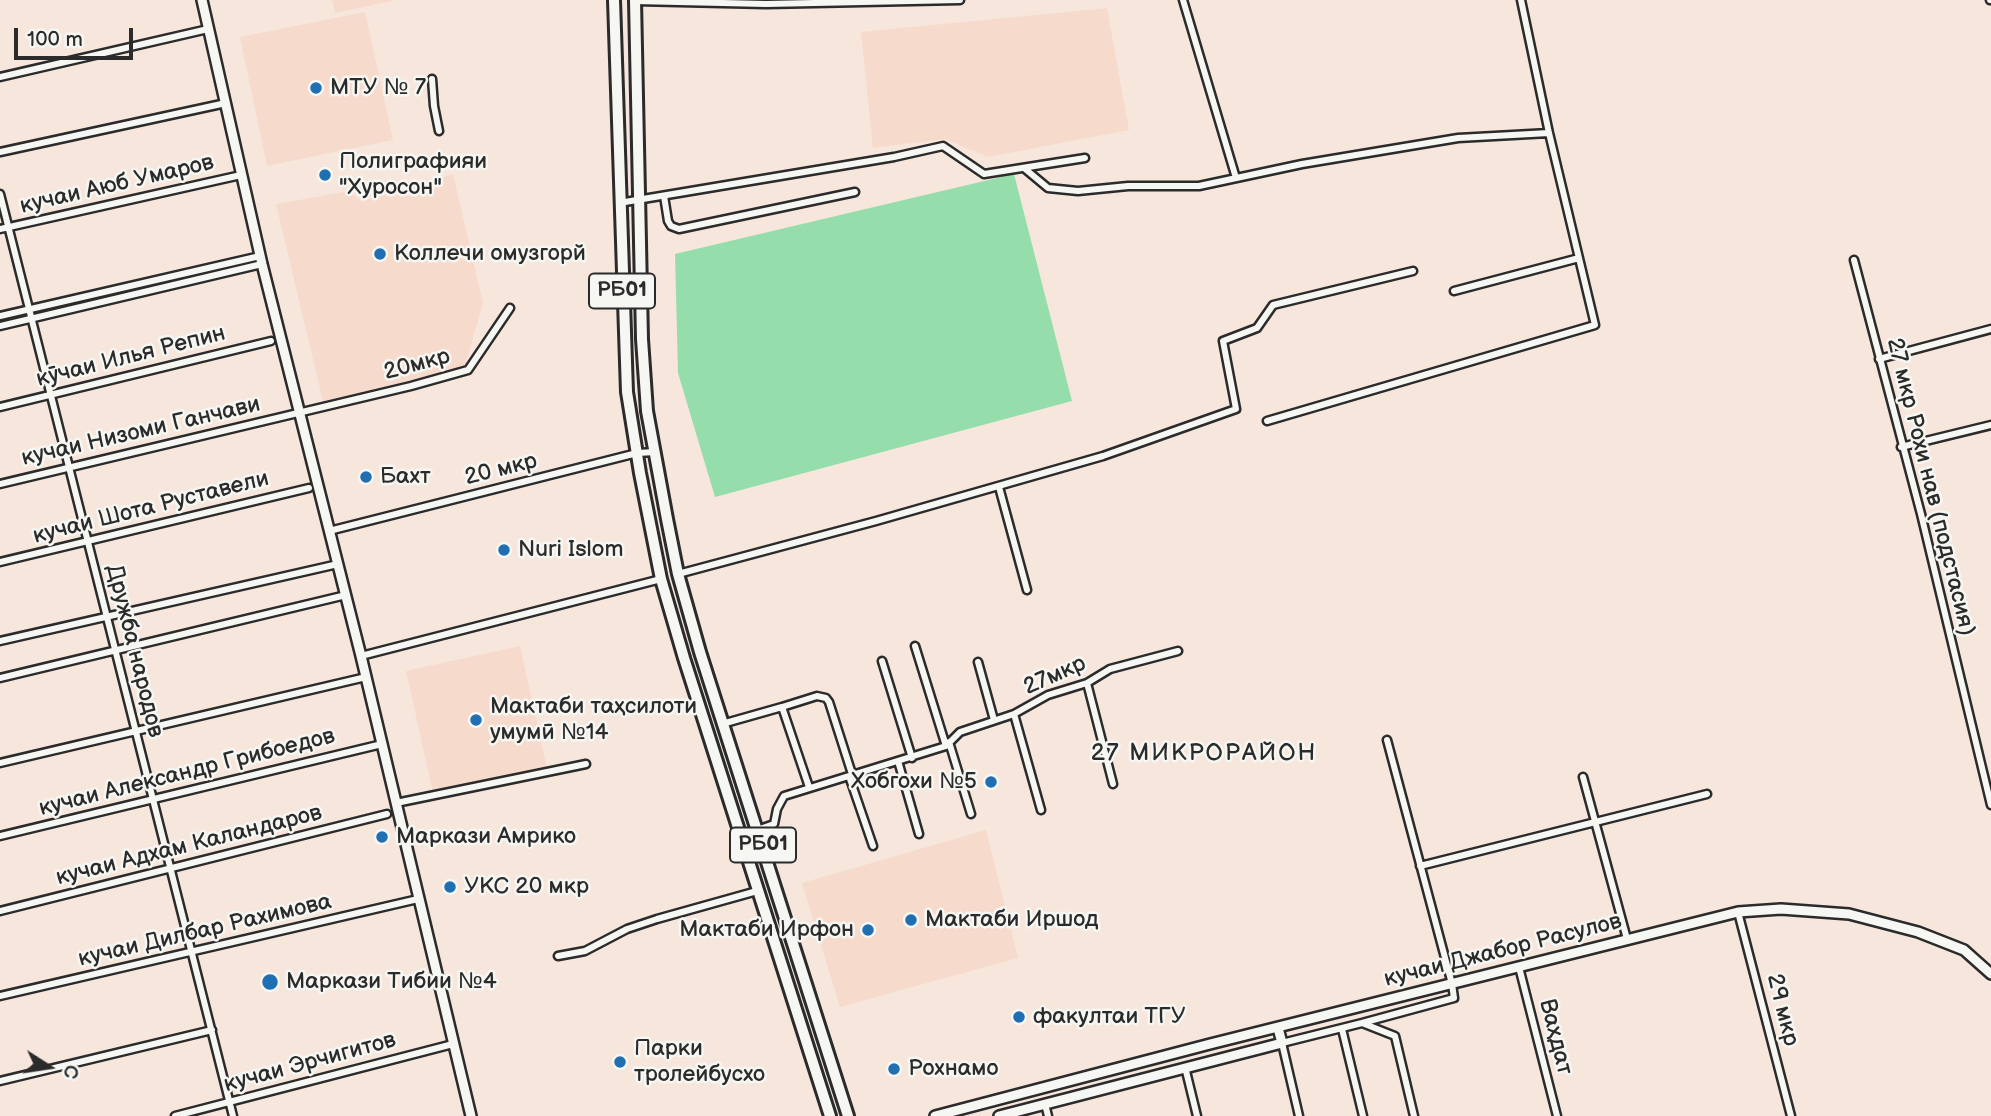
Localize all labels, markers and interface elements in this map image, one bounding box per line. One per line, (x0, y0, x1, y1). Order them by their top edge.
scale bar (18, 14, 136, 58)
text: 100 m (27, 27, 83, 52)
place label: МТУ № 7 (330, 74, 426, 102)
marker: МТУ № 7 (308, 80, 324, 96)
place label: Полиграфияи "Хуросон" (339, 148, 487, 202)
street label: кучаи Аюб Умаров (17, 149, 217, 221)
marker: Полиграфияи "Хуросон" (317, 167, 333, 183)
place label: Коллечи омузгорй (394, 240, 586, 268)
marker: Коллечи омузгорй (372, 246, 388, 262)
road number: РБ01 (589, 274, 655, 308)
street label: кӯчаи Илья Репин (34, 320, 228, 394)
street label: 27 мкр Рохи нав (подстасия) (1880, 335, 1980, 639)
street label: 20мкр (381, 343, 453, 387)
street label: кучаи Низоми Ганчави (19, 391, 263, 473)
street label: 20 мкр (462, 448, 540, 492)
place label: Бахт (380, 463, 431, 491)
street label: кучаи Шота Руставели (30, 465, 272, 551)
marker: Бахт (358, 469, 374, 485)
place label: Nuri Islom (518, 536, 624, 564)
marker: Nuri Islom (496, 542, 512, 558)
street label: Дружба народов (99, 562, 169, 740)
street label: 27мкр (1020, 650, 1090, 702)
place label: Мактаби таҳсилоти умумӣ №14 (490, 693, 697, 747)
marker: Мактаби таҳсилоти умумӣ №14 (468, 712, 484, 728)
street label: кучаи Александр Грибоедов (36, 723, 338, 823)
district label: 27 МИКРОРАЙОН (1092, 740, 1316, 768)
place label: Хобгохи №5 (851, 768, 977, 796)
marker: Хобгохи №5 (983, 774, 999, 790)
street label: кучаи Адхам Каландаров (53, 800, 325, 892)
place label: Маркази Амрико (396, 823, 576, 851)
road number: РБ01 (730, 828, 796, 862)
marker: Маркази Амрико (374, 829, 390, 845)
place label: УКС 20 мкр (464, 873, 589, 901)
marker: УКС 20 мкр (442, 879, 458, 895)
street label: кучаи Дилбар Рахимова (76, 888, 334, 974)
place label: Мактаби Иршод (925, 906, 1099, 934)
street label: кучаи Джабор Расулов (1381, 908, 1625, 994)
marker: Мактаби Иршод (903, 912, 919, 928)
place label: Мактаби Ирфон (679, 916, 854, 944)
marker: Мактаби Ирфон (860, 922, 876, 938)
place label: Маркази Тибии №4 (286, 968, 497, 996)
street label: 29 мкр (1760, 971, 1804, 1049)
marker: Маркази Тибии №4 (260, 972, 280, 992)
street label: Ваҳдат (1532, 996, 1578, 1078)
place label: факултаи ТГУ (1033, 1003, 1186, 1031)
marker: факултаи ТГУ (1011, 1009, 1027, 1025)
street label: кучаи Эрчигитов (221, 1027, 399, 1099)
north arrow (14, 1032, 84, 1102)
place label: Парки тролейбусхо (634, 1035, 765, 1089)
marker: Парки тролейбусхо (612, 1054, 628, 1070)
place label: Рохнамо (908, 1055, 998, 1083)
marker: Рохнамо (886, 1061, 902, 1077)
text: С (57, 1063, 83, 1080)

